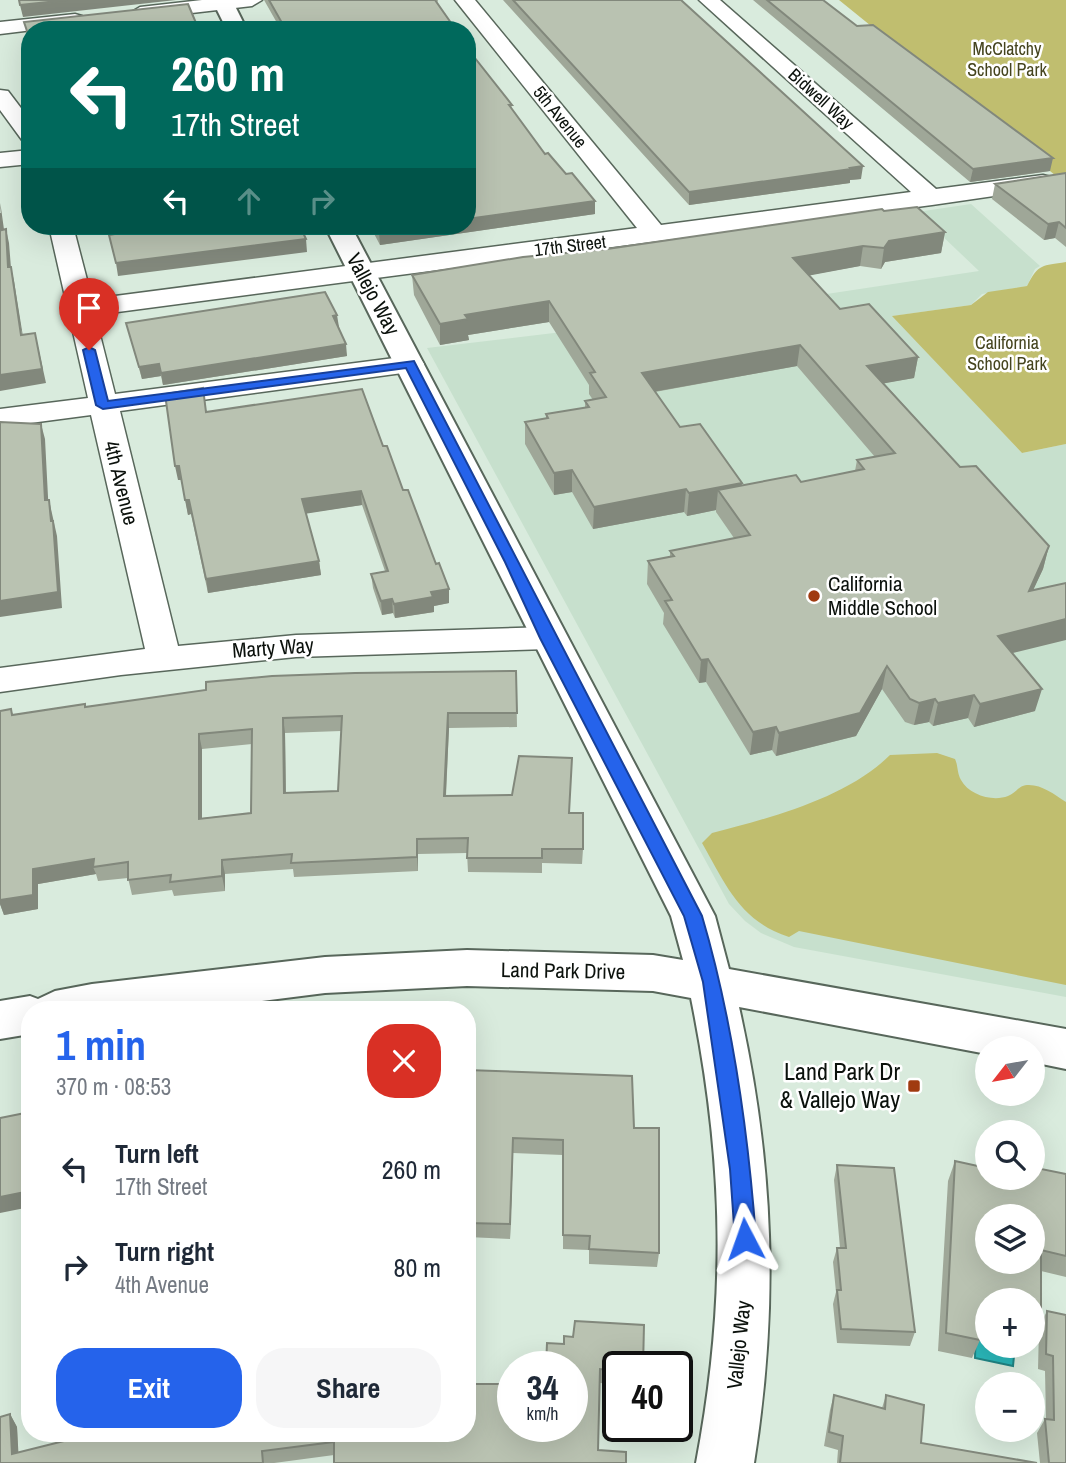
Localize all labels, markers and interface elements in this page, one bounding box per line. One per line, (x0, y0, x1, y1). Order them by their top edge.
park label: McClatchy School Park (967, 36, 1047, 82)
text: 260 m (171, 40, 285, 106)
icon: left (56, 49, 147, 140)
street label: Bidwell Way (783, 62, 860, 135)
street label: 5th Avenue (528, 80, 593, 153)
text: 17th Street (171, 103, 299, 146)
icon: left (157, 182, 195, 220)
icon: ahead (230, 182, 268, 220)
icon: right (303, 182, 341, 220)
street label: 17th Street (533, 229, 607, 262)
street label: Vallejo Way (340, 248, 407, 340)
pin (59, 278, 119, 350)
icon: arrive (70, 289, 108, 327)
park label: California School Park (967, 330, 1047, 376)
street label: 4th Avenue (97, 438, 146, 528)
place label: California Middle School (828, 569, 937, 622)
marker: California Middle School (806, 588, 822, 604)
street label: Marty Way (231, 630, 315, 665)
street label: Land Park Drive (501, 955, 625, 986)
text: 1 min (56, 1017, 146, 1073)
button: close (367, 1024, 441, 1098)
north arrow (975, 1036, 1045, 1106)
map controls (975, 1036, 1045, 1442)
place label: Land Park Dr & Vallejo Way (780, 1055, 900, 1115)
text: 370 m · 08:53 (56, 1071, 171, 1102)
marker: Land Park Dr & Vallejo Way (906, 1078, 922, 1094)
button: search (975, 1120, 1045, 1190)
text: Turn left (115, 1136, 199, 1171)
icon: left (56, 1150, 94, 1188)
text: 260 m (382, 1152, 441, 1187)
text: 17th Street (115, 1171, 207, 1202)
position arrow (708, 1202, 782, 1276)
button: layers (975, 1204, 1045, 1274)
text: Turn right (115, 1234, 214, 1269)
icon: right (56, 1248, 94, 1286)
text: 80 m (394, 1250, 441, 1285)
text: 4th Avenue (115, 1269, 209, 1300)
button: + (975, 1288, 1045, 1358)
street label: Vallejo Way (719, 1299, 758, 1391)
button: Exit (56, 1348, 242, 1428)
button: Share (256, 1348, 441, 1428)
speed limit sign: 40 (602, 1351, 693, 1442)
text: 34 (527, 1364, 558, 1411)
button: − (975, 1372, 1045, 1442)
text: km/h (527, 1401, 559, 1426)

